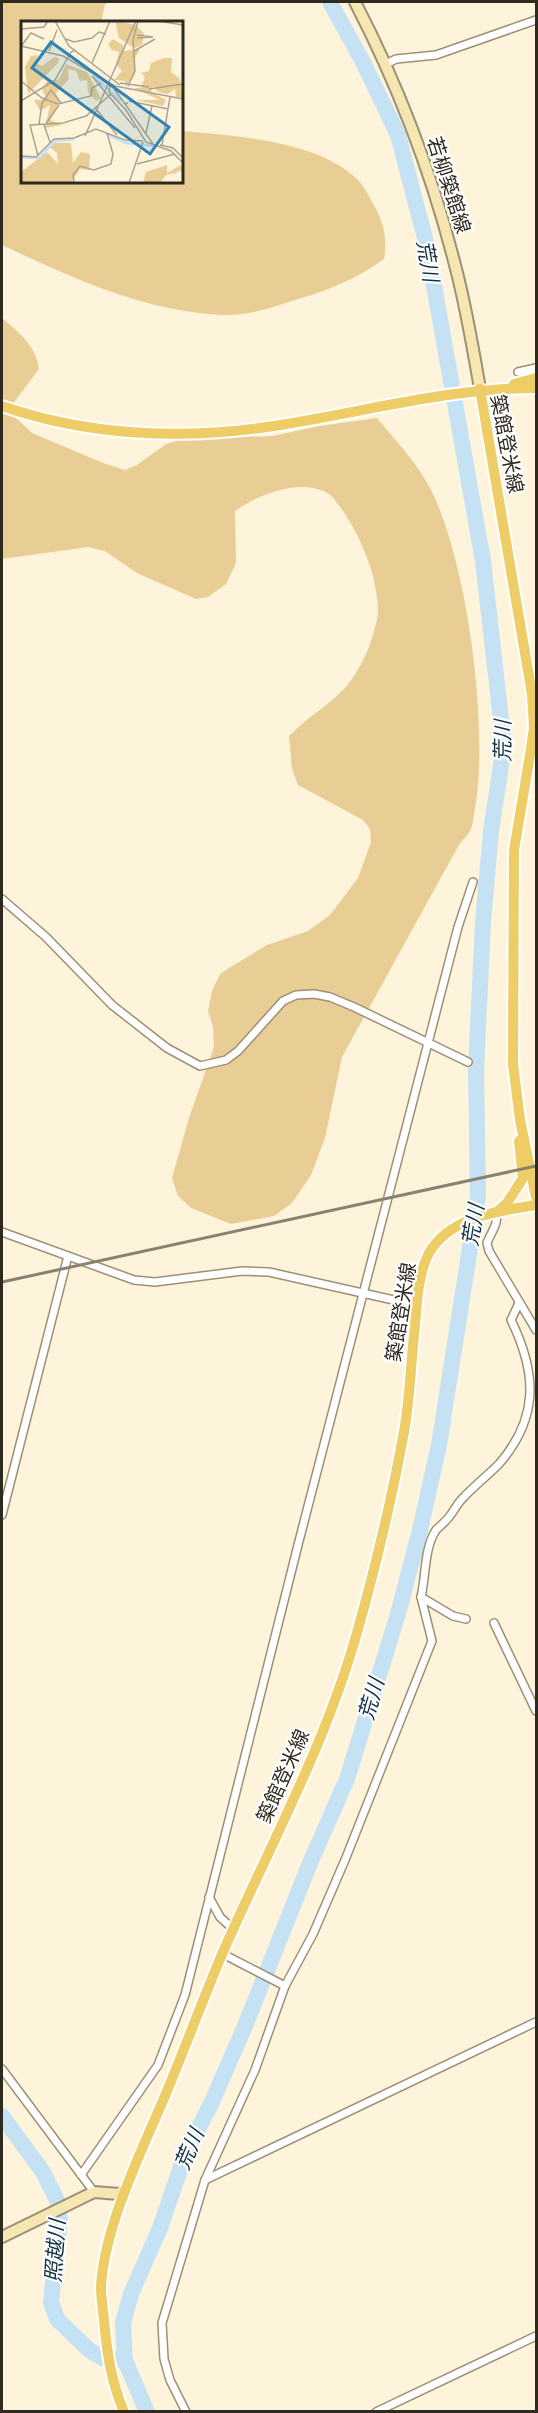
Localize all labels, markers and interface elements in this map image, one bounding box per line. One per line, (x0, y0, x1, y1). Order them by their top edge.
inset map (21, 21, 183, 183)
street label: 若柳築館線 (423, 134, 475, 236)
water label: 荒川 (413, 238, 443, 286)
street label: 築館登米線 (487, 393, 527, 495)
water label: 荒川 (491, 718, 514, 762)
water label: 荒川 (458, 1200, 488, 1248)
street label: 築館登米線 (382, 1261, 420, 1363)
water label: 荒川 (354, 1674, 388, 1722)
street label: 築館登米線 (253, 1726, 313, 1826)
water label: 荒川 (170, 2123, 209, 2173)
water label: 照越川 (41, 2217, 69, 2283)

